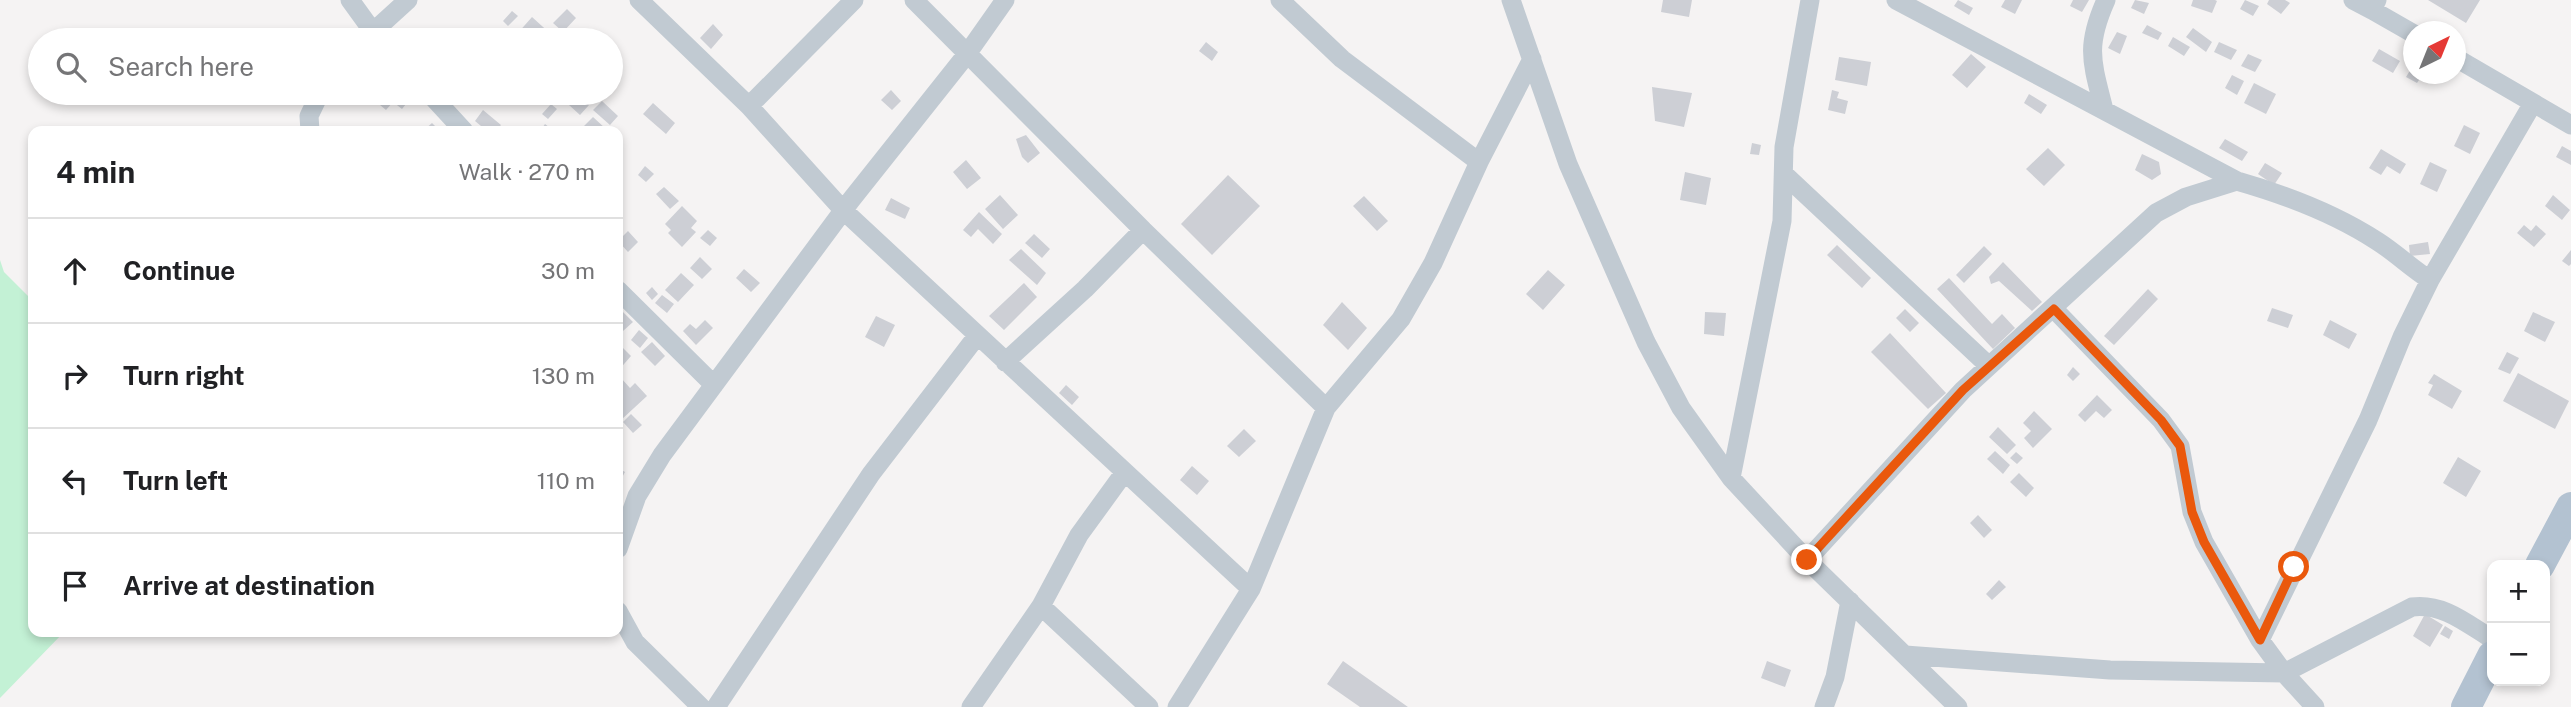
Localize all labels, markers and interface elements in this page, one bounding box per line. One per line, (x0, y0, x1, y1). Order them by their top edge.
north arrow (2403, 21, 2466, 84)
search box (28, 28, 623, 105)
icon: search (52, 48, 90, 86)
text: Search here (108, 51, 254, 82)
text: 4 min (56, 154, 135, 190)
text: Walk · 270 m (459, 158, 595, 185)
icon: ahead (56, 252, 94, 290)
text: Continue (123, 255, 235, 286)
text: 30 m (541, 257, 595, 284)
icon: right (56, 357, 94, 395)
text: Turn right (123, 360, 245, 391)
text: 130 m (532, 362, 595, 389)
icon: left (56, 462, 94, 500)
text: Turn left (123, 465, 228, 496)
text: 110 m (537, 467, 595, 494)
route end (1791, 544, 1822, 575)
route start (2278, 551, 2309, 582)
map controls (2487, 560, 2550, 686)
button: + (2487, 560, 2550, 623)
icon: arrive (56, 567, 94, 605)
text: Arrive at destination (123, 570, 375, 601)
button: − (2487, 623, 2550, 686)

